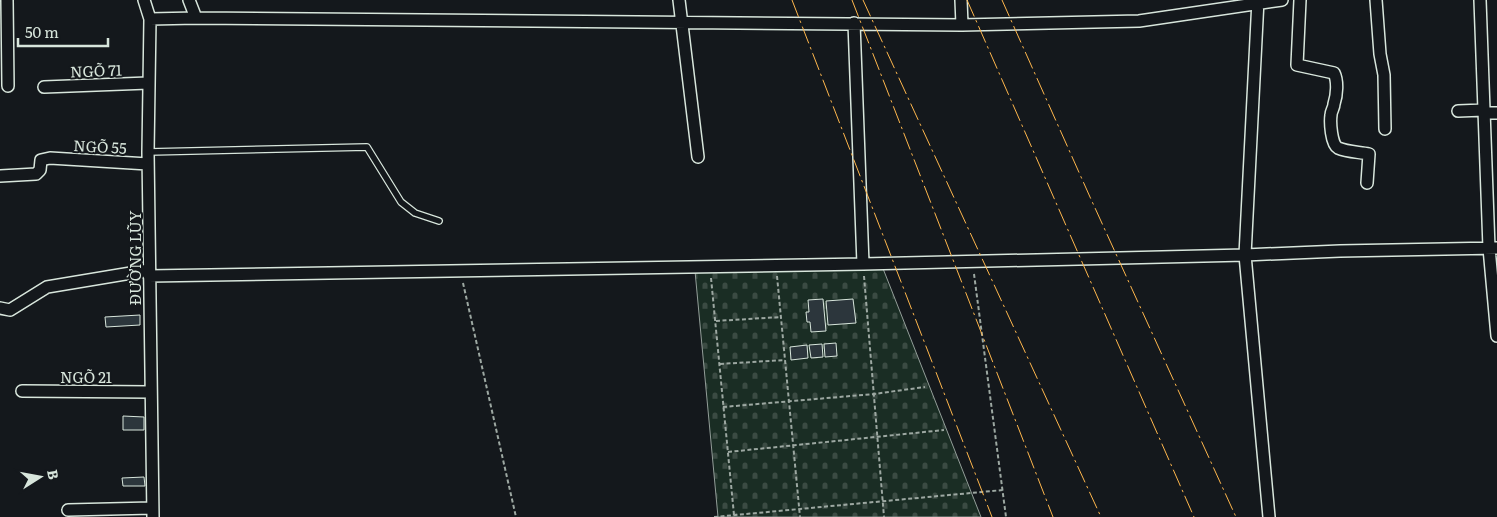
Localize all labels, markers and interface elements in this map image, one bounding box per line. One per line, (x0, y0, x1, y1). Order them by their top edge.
scale bar (18, 15, 108, 47)
text: 50 m (25, 20, 59, 43)
street label: NGÕ 71 (70, 58, 122, 82)
street label: NGÕ 55 (73, 133, 128, 159)
street label: ĐƯỜNG LŨY (123, 210, 146, 305)
street label: NGÕ 21 (60, 365, 112, 388)
north arrow (15, 452, 65, 502)
text: B (43, 468, 65, 481)

